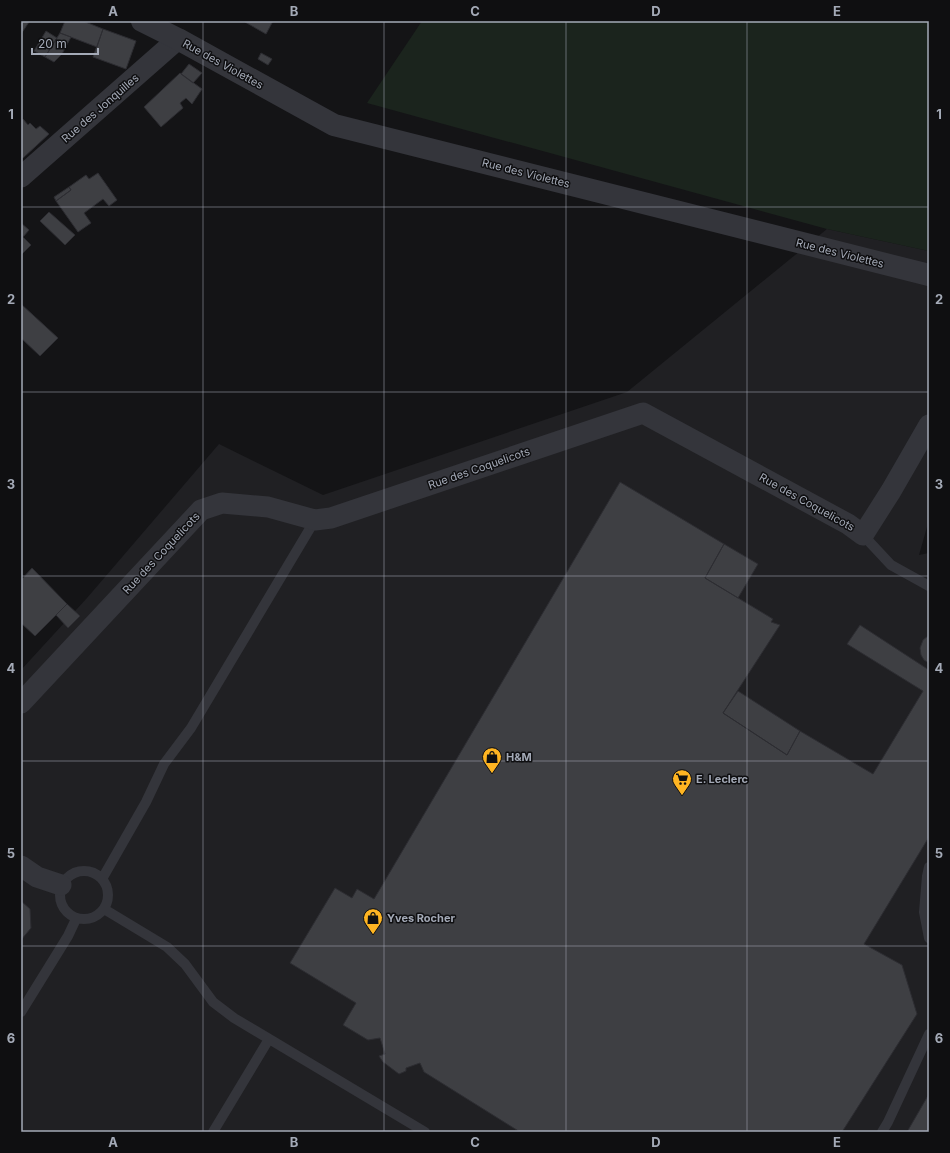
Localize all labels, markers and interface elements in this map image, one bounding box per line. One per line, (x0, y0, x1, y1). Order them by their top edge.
text: A (108, 3, 118, 19)
text: B (290, 3, 299, 19)
text: C (470, 3, 480, 19)
text: D (651, 3, 661, 19)
text: E (833, 3, 841, 19)
scale bar (32, 30, 98, 56)
text: 20 m (38, 36, 67, 51)
street label: Rue des Violettes (180, 36, 266, 92)
street label: Rue des Jonquilles (58, 70, 142, 145)
text: 1 (8, 106, 14, 122)
text: 1 (936, 106, 942, 122)
street label: Rue des Violettes (481, 155, 572, 191)
street label: Rue des Violettes (795, 235, 886, 271)
text: 2 (7, 291, 15, 307)
text: 2 (935, 291, 943, 307)
street label: Rue des Coquelicots (426, 444, 532, 492)
street label: Rue des Coquelicots (757, 470, 857, 534)
text: 3 (7, 476, 15, 492)
text: 3 (935, 476, 943, 492)
street label: Rue des Coquelicots (119, 509, 203, 597)
text: 4 (7, 660, 16, 676)
text: 4 (935, 660, 944, 676)
shop icon: H&M (481, 746, 503, 774)
place label: H&M (506, 750, 532, 764)
supermarket icon: E. Leclerc (671, 768, 693, 796)
place label: E. Leclerc (696, 772, 749, 786)
text: 5 (7, 845, 15, 861)
text: 5 (935, 845, 943, 861)
shop icon: Yves Rocher (362, 907, 384, 935)
place label: Yves Rocher (387, 911, 455, 925)
text: 6 (7, 1030, 15, 1046)
text: 6 (935, 1030, 943, 1046)
text: A (108, 1134, 118, 1150)
text: B (290, 1134, 299, 1150)
text: C (470, 1134, 480, 1150)
text: D (651, 1134, 661, 1150)
text: E (833, 1134, 841, 1150)

